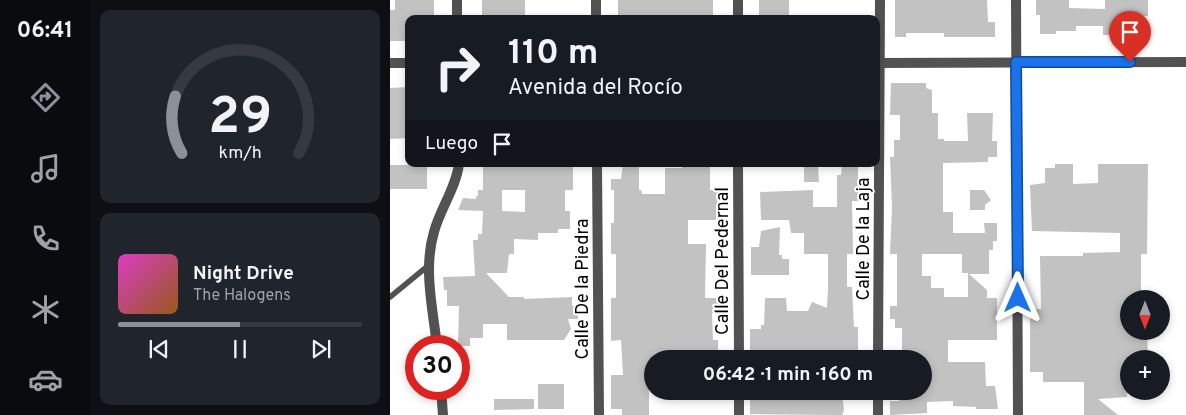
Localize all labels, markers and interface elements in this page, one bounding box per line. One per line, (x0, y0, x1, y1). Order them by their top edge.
pin (1109, 11, 1151, 62)
text: 06:41 (17, 18, 73, 45)
icon: arrive (1116, 18, 1144, 46)
text: 110 m (508, 32, 598, 76)
icon: right (425, 35, 490, 100)
text: Avenida del Rocío (508, 75, 683, 102)
icon: directions (28, 80, 63, 115)
text: 29 (208, 86, 272, 152)
icon: arrive (488, 130, 516, 158)
text: Luego (425, 132, 478, 156)
text: km/h (218, 142, 262, 165)
icon: music (28, 151, 63, 186)
street label: Calle De la Laja (853, 178, 876, 301)
street label: Calle Del Pedernal (712, 187, 735, 335)
street label: Calle De la Piedra (572, 218, 595, 360)
icon: phone (28, 221, 63, 256)
text: Night Drive (193, 262, 294, 286)
position arrow (991, 271, 1043, 323)
text: The Halogens (193, 286, 291, 306)
north arrow (1120, 290, 1170, 340)
map controls (1120, 290, 1170, 400)
icon: climate (28, 292, 63, 327)
icon: previous (145, 335, 173, 363)
icon: pause (226, 335, 254, 363)
icon: next (307, 335, 335, 363)
speed limit sign: 30 (405, 335, 470, 400)
button: + (1120, 350, 1170, 400)
icon: car (28, 362, 63, 397)
text: 06:42 · 1 min · 160 m (703, 363, 873, 387)

